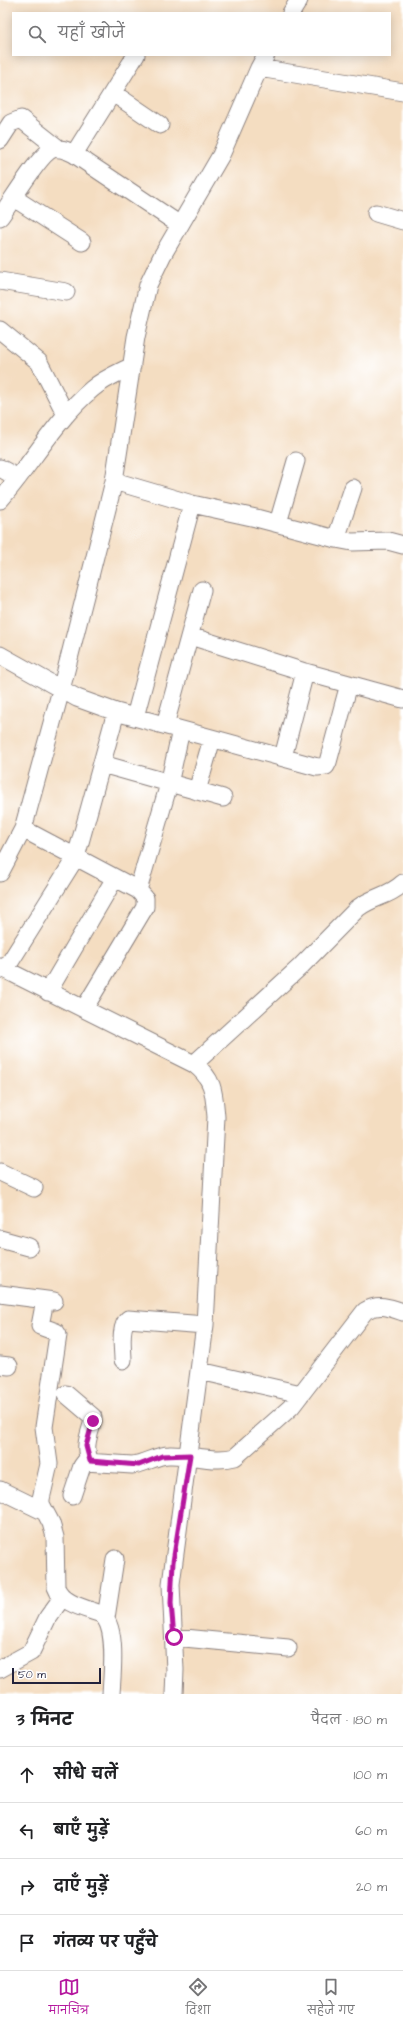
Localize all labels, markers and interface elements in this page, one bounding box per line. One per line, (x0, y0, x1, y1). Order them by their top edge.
search box (12, 12, 391, 56)
icon: search (26, 23, 48, 45)
text: यहाँ खोजें (58, 23, 125, 44)
route end (84, 1412, 102, 1430)
route start (165, 1628, 183, 1646)
scale bar (12, 1666, 101, 1685)
text: 50 m (18, 1667, 46, 1682)
text: 3 मिनट (16, 1708, 73, 1732)
text: पैदल · 180 m (311, 1711, 387, 1729)
icon: ahead (16, 1764, 38, 1786)
text: सीधे चलें (54, 1764, 118, 1785)
text: 100 m (354, 1766, 387, 1784)
icon: left (16, 1820, 38, 1842)
text: बाएँ मुड़ें (54, 1820, 109, 1841)
text: 60 m (355, 1822, 387, 1840)
icon: right (16, 1876, 38, 1898)
text: दाएँ मुड़ें (54, 1876, 108, 1897)
text: 20 m (356, 1878, 387, 1896)
icon: arrive (16, 1932, 38, 1954)
text: गंतव्य पर पहुँचे (54, 1932, 157, 1953)
tab: मानचित्र (48, 1976, 89, 2022)
tab: दिशा (186, 1976, 211, 2022)
tab: सहेजे गए (307, 1976, 355, 2022)

